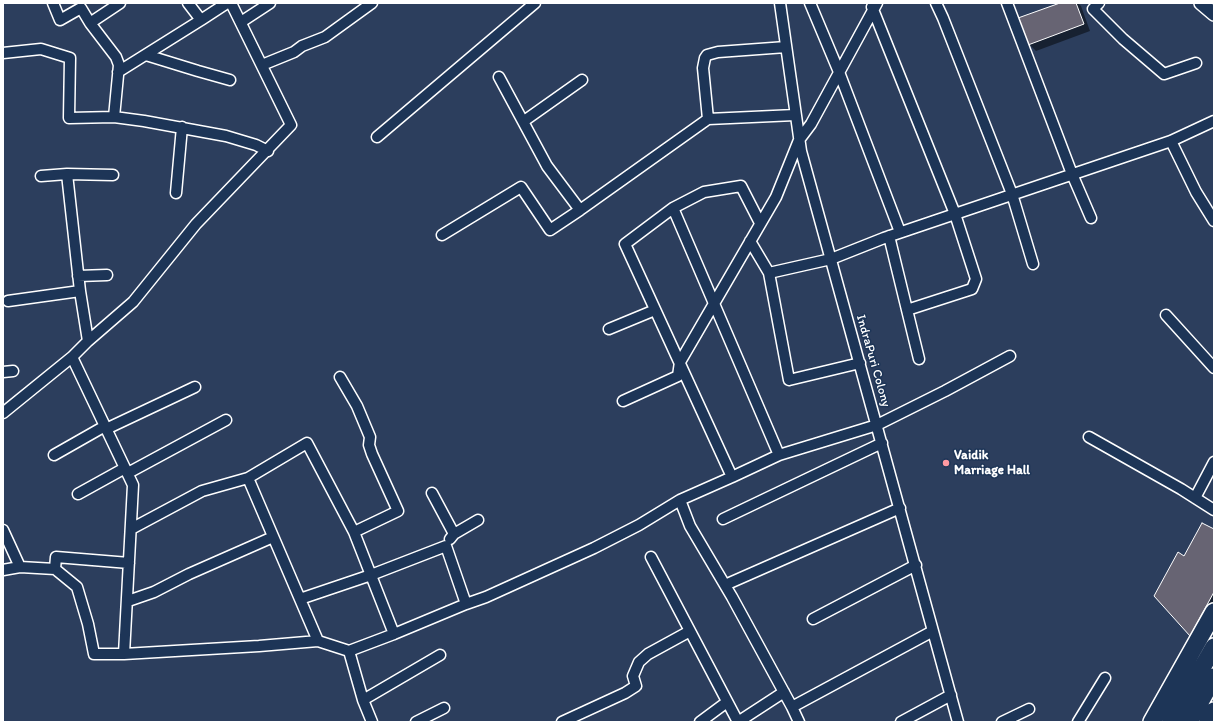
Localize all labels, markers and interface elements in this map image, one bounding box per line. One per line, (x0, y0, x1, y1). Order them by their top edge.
street label: IndraPuri Colony (852, 313, 894, 409)
place label: Vaidik Marriage Hall (954, 448, 1030, 479)
marker: Vaidik Marriage Hall (941, 458, 951, 468)

